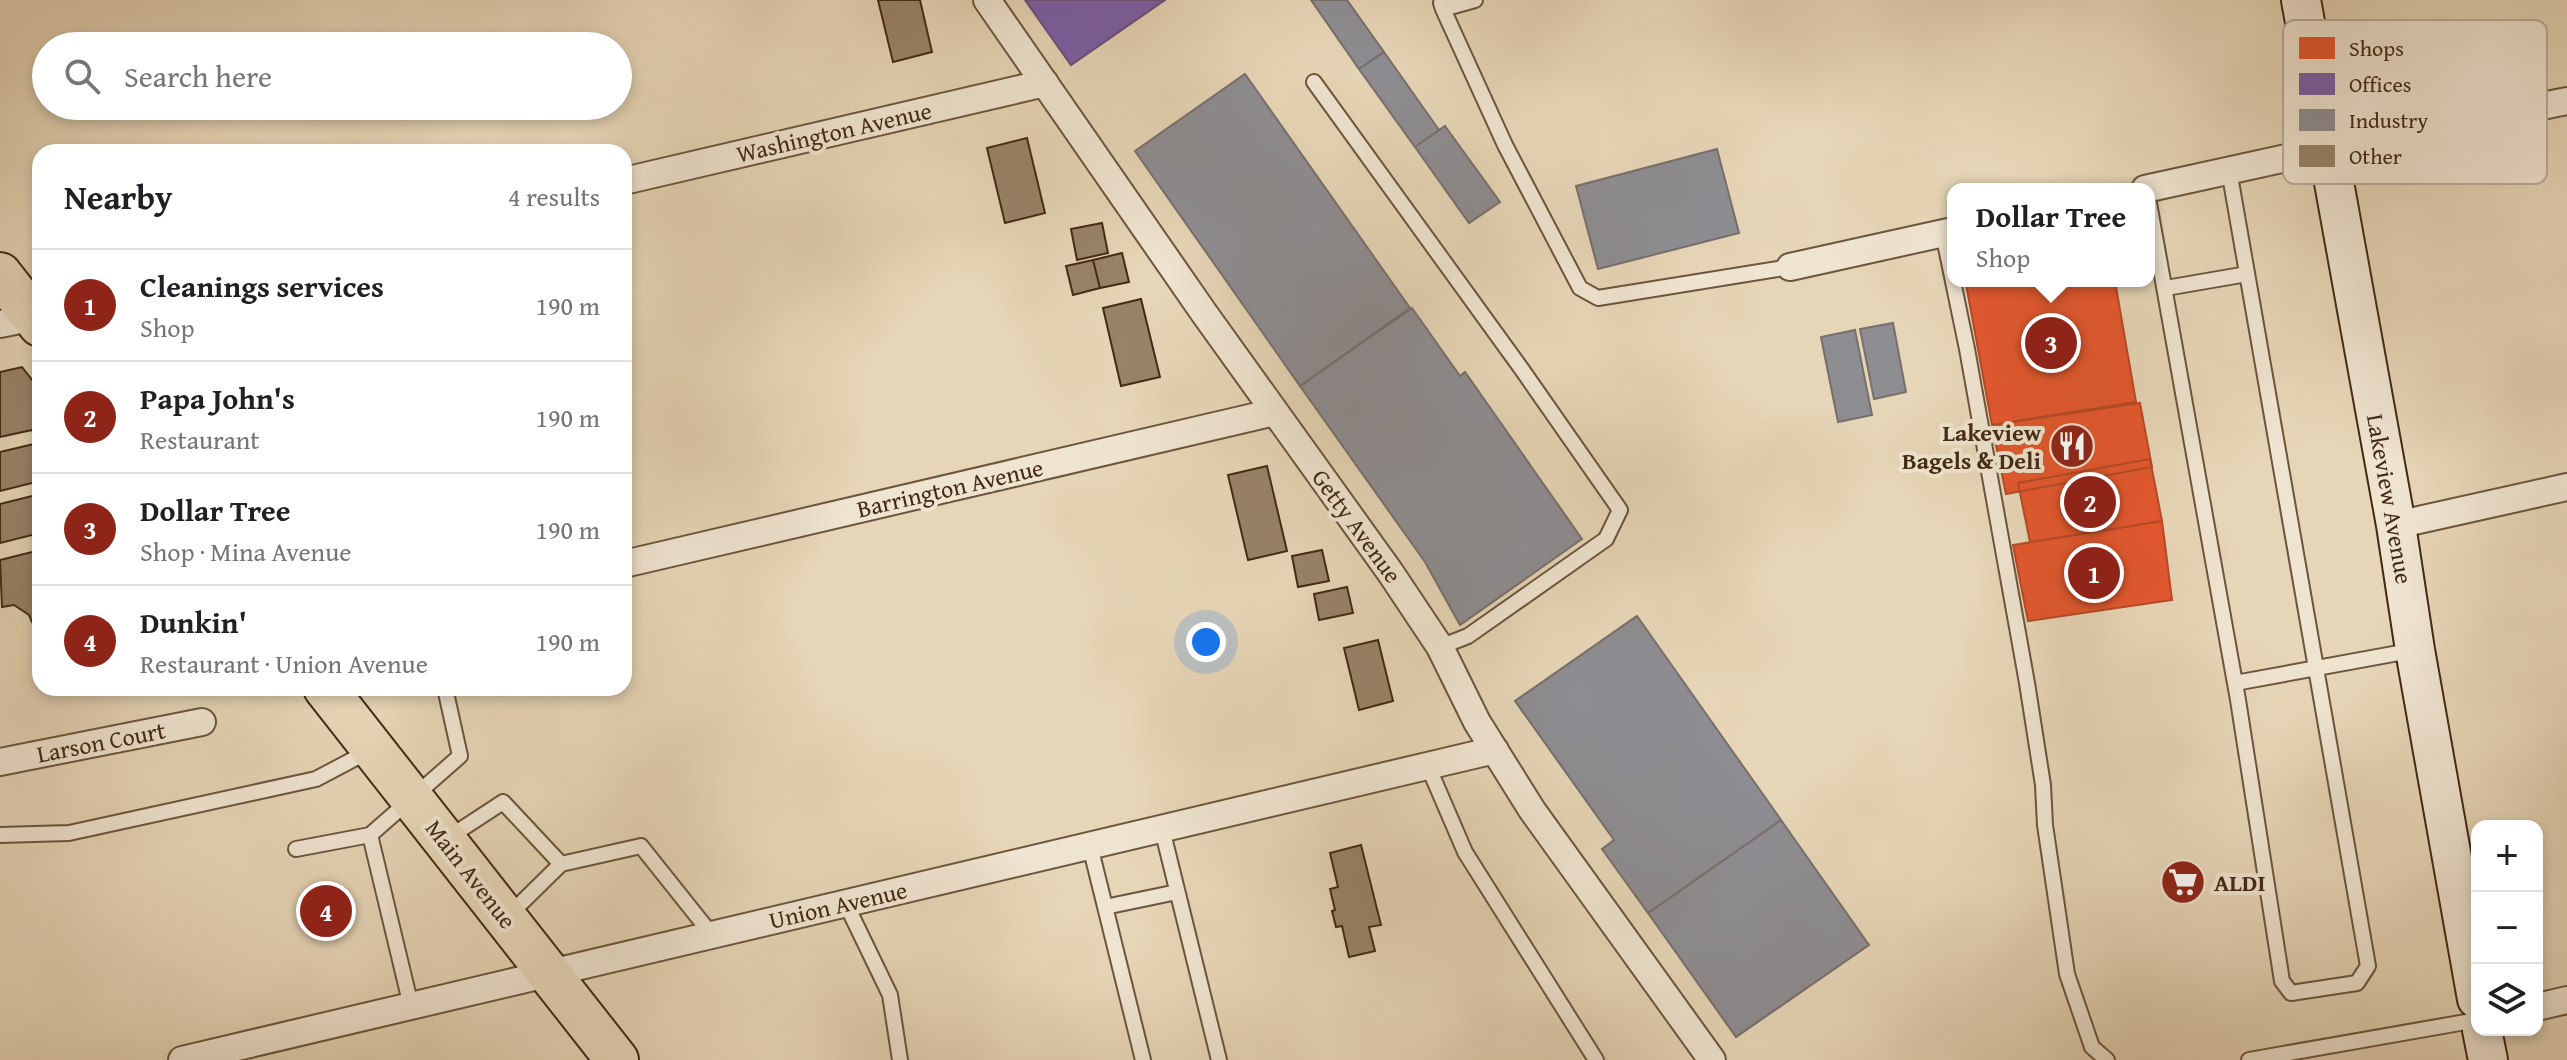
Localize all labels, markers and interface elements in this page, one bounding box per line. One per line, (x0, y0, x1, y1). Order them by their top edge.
legend (2283, 20, 2547, 184)
search box (32, 32, 632, 120)
text: Shops (2349, 32, 2404, 64)
icon: search (60, 54, 104, 98)
text: Search here (124, 54, 272, 98)
text: Offices (2349, 68, 2411, 100)
street label: Washington Avenue (733, 93, 935, 171)
text: Industry (2349, 104, 2428, 136)
text: Other (2349, 140, 2402, 172)
text: Nearby (64, 172, 173, 221)
text: 4 results (508, 177, 600, 216)
popup (1947, 183, 2155, 287)
text: Dollar Tree (1976, 194, 2126, 238)
text: Shop (1976, 238, 2030, 277)
text: Cleanings services (140, 264, 384, 308)
text: 1 (83, 286, 97, 325)
text: 190 m (535, 286, 600, 325)
text: Shop (140, 308, 195, 347)
pin: 3 (2025, 313, 2077, 373)
text: Papa John's (140, 376, 295, 420)
text: 2 (83, 398, 97, 437)
text: 190 m (535, 398, 600, 437)
street label: Lakeview Avenue (2358, 411, 2422, 587)
place label: Lakeview Bagels & Deli (1902, 415, 2042, 478)
text: Restaurant (140, 420, 260, 459)
restaurant icon: Lakeview Bagels & Deli (2048, 422, 2096, 470)
street label: Barrington Avenue (853, 450, 1047, 526)
street label: Getty Avenue (1304, 462, 1410, 590)
pin: 2 (2064, 472, 2116, 532)
text: Dollar Tree (140, 488, 290, 532)
text: 3 (83, 510, 97, 549)
text: 190 m (535, 510, 600, 549)
text: Shop · Mina Avenue (140, 532, 351, 571)
pin: 1 (2068, 543, 2120, 603)
text: Dunkin' (140, 600, 247, 644)
text: 4 (83, 622, 97, 661)
text: 190 m (535, 622, 600, 661)
your location (1186, 622, 1226, 662)
text: Restaurant · Union Avenue (140, 644, 428, 683)
street label: Larson Court (34, 712, 169, 772)
street label: Main Avenue (417, 812, 525, 936)
map controls (2471, 820, 2543, 1036)
button: + (2471, 820, 2543, 892)
supermarket icon: ALDI (2159, 858, 2207, 906)
place label: ALDI (2214, 865, 2266, 900)
street label: Union Avenue (765, 872, 911, 938)
pin: 4 (300, 881, 352, 941)
button: − (2471, 892, 2543, 964)
button: layers (2471, 964, 2543, 1036)

